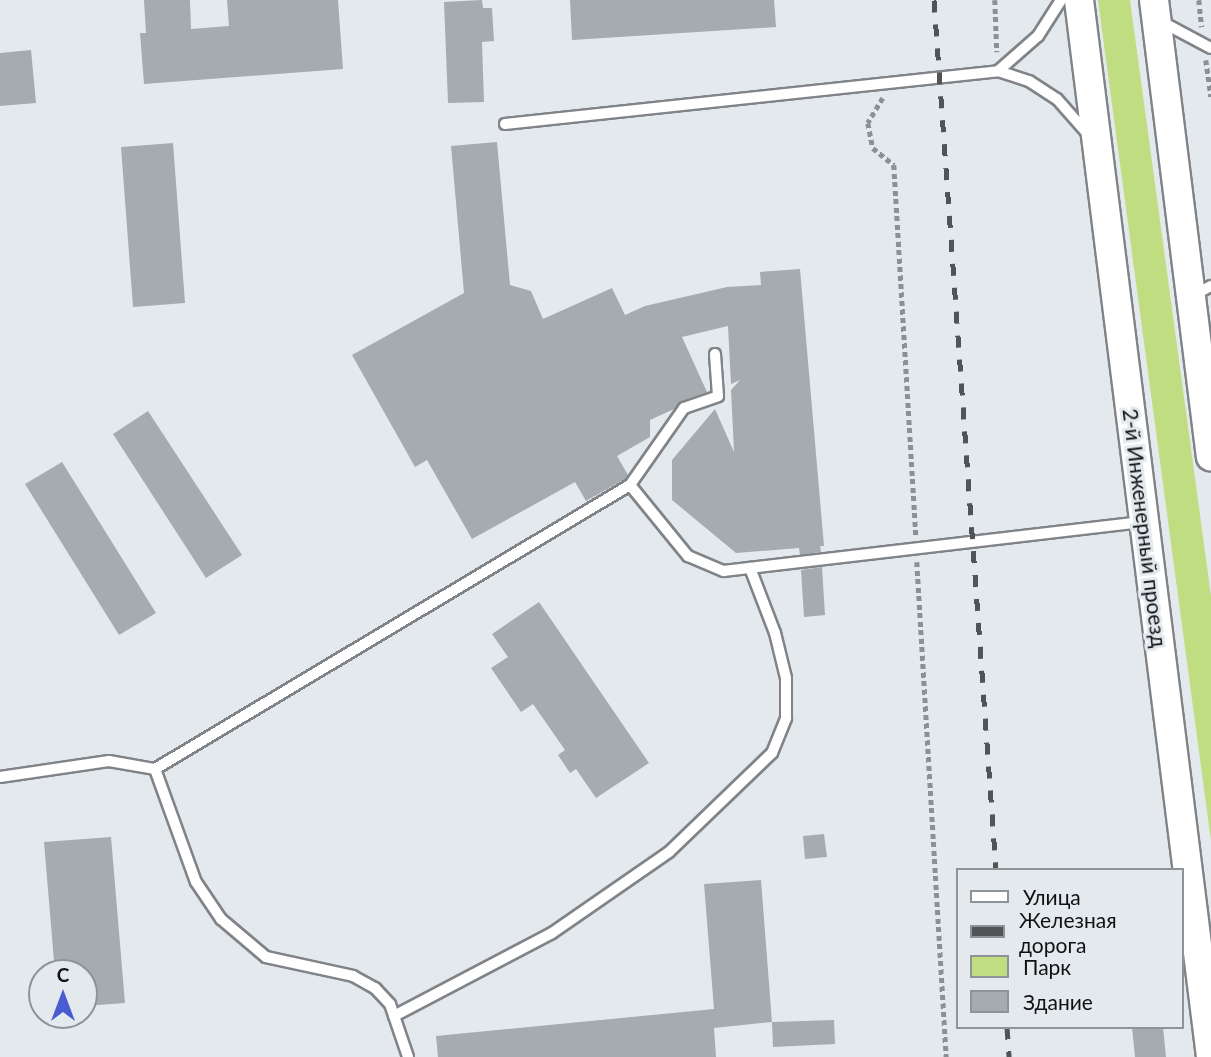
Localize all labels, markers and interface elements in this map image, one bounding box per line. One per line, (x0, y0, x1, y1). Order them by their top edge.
street label: 2-й Инженерный проезд (1118, 407, 1172, 649)
legend (956, 868, 1183, 1029)
text: Улица (1023, 884, 1081, 909)
text: Железная дорога (1019, 907, 1117, 957)
text: Парк (1023, 954, 1071, 979)
north arrow (28, 959, 98, 1029)
text: С (57, 963, 69, 986)
text: Здание (1023, 989, 1093, 1014)

